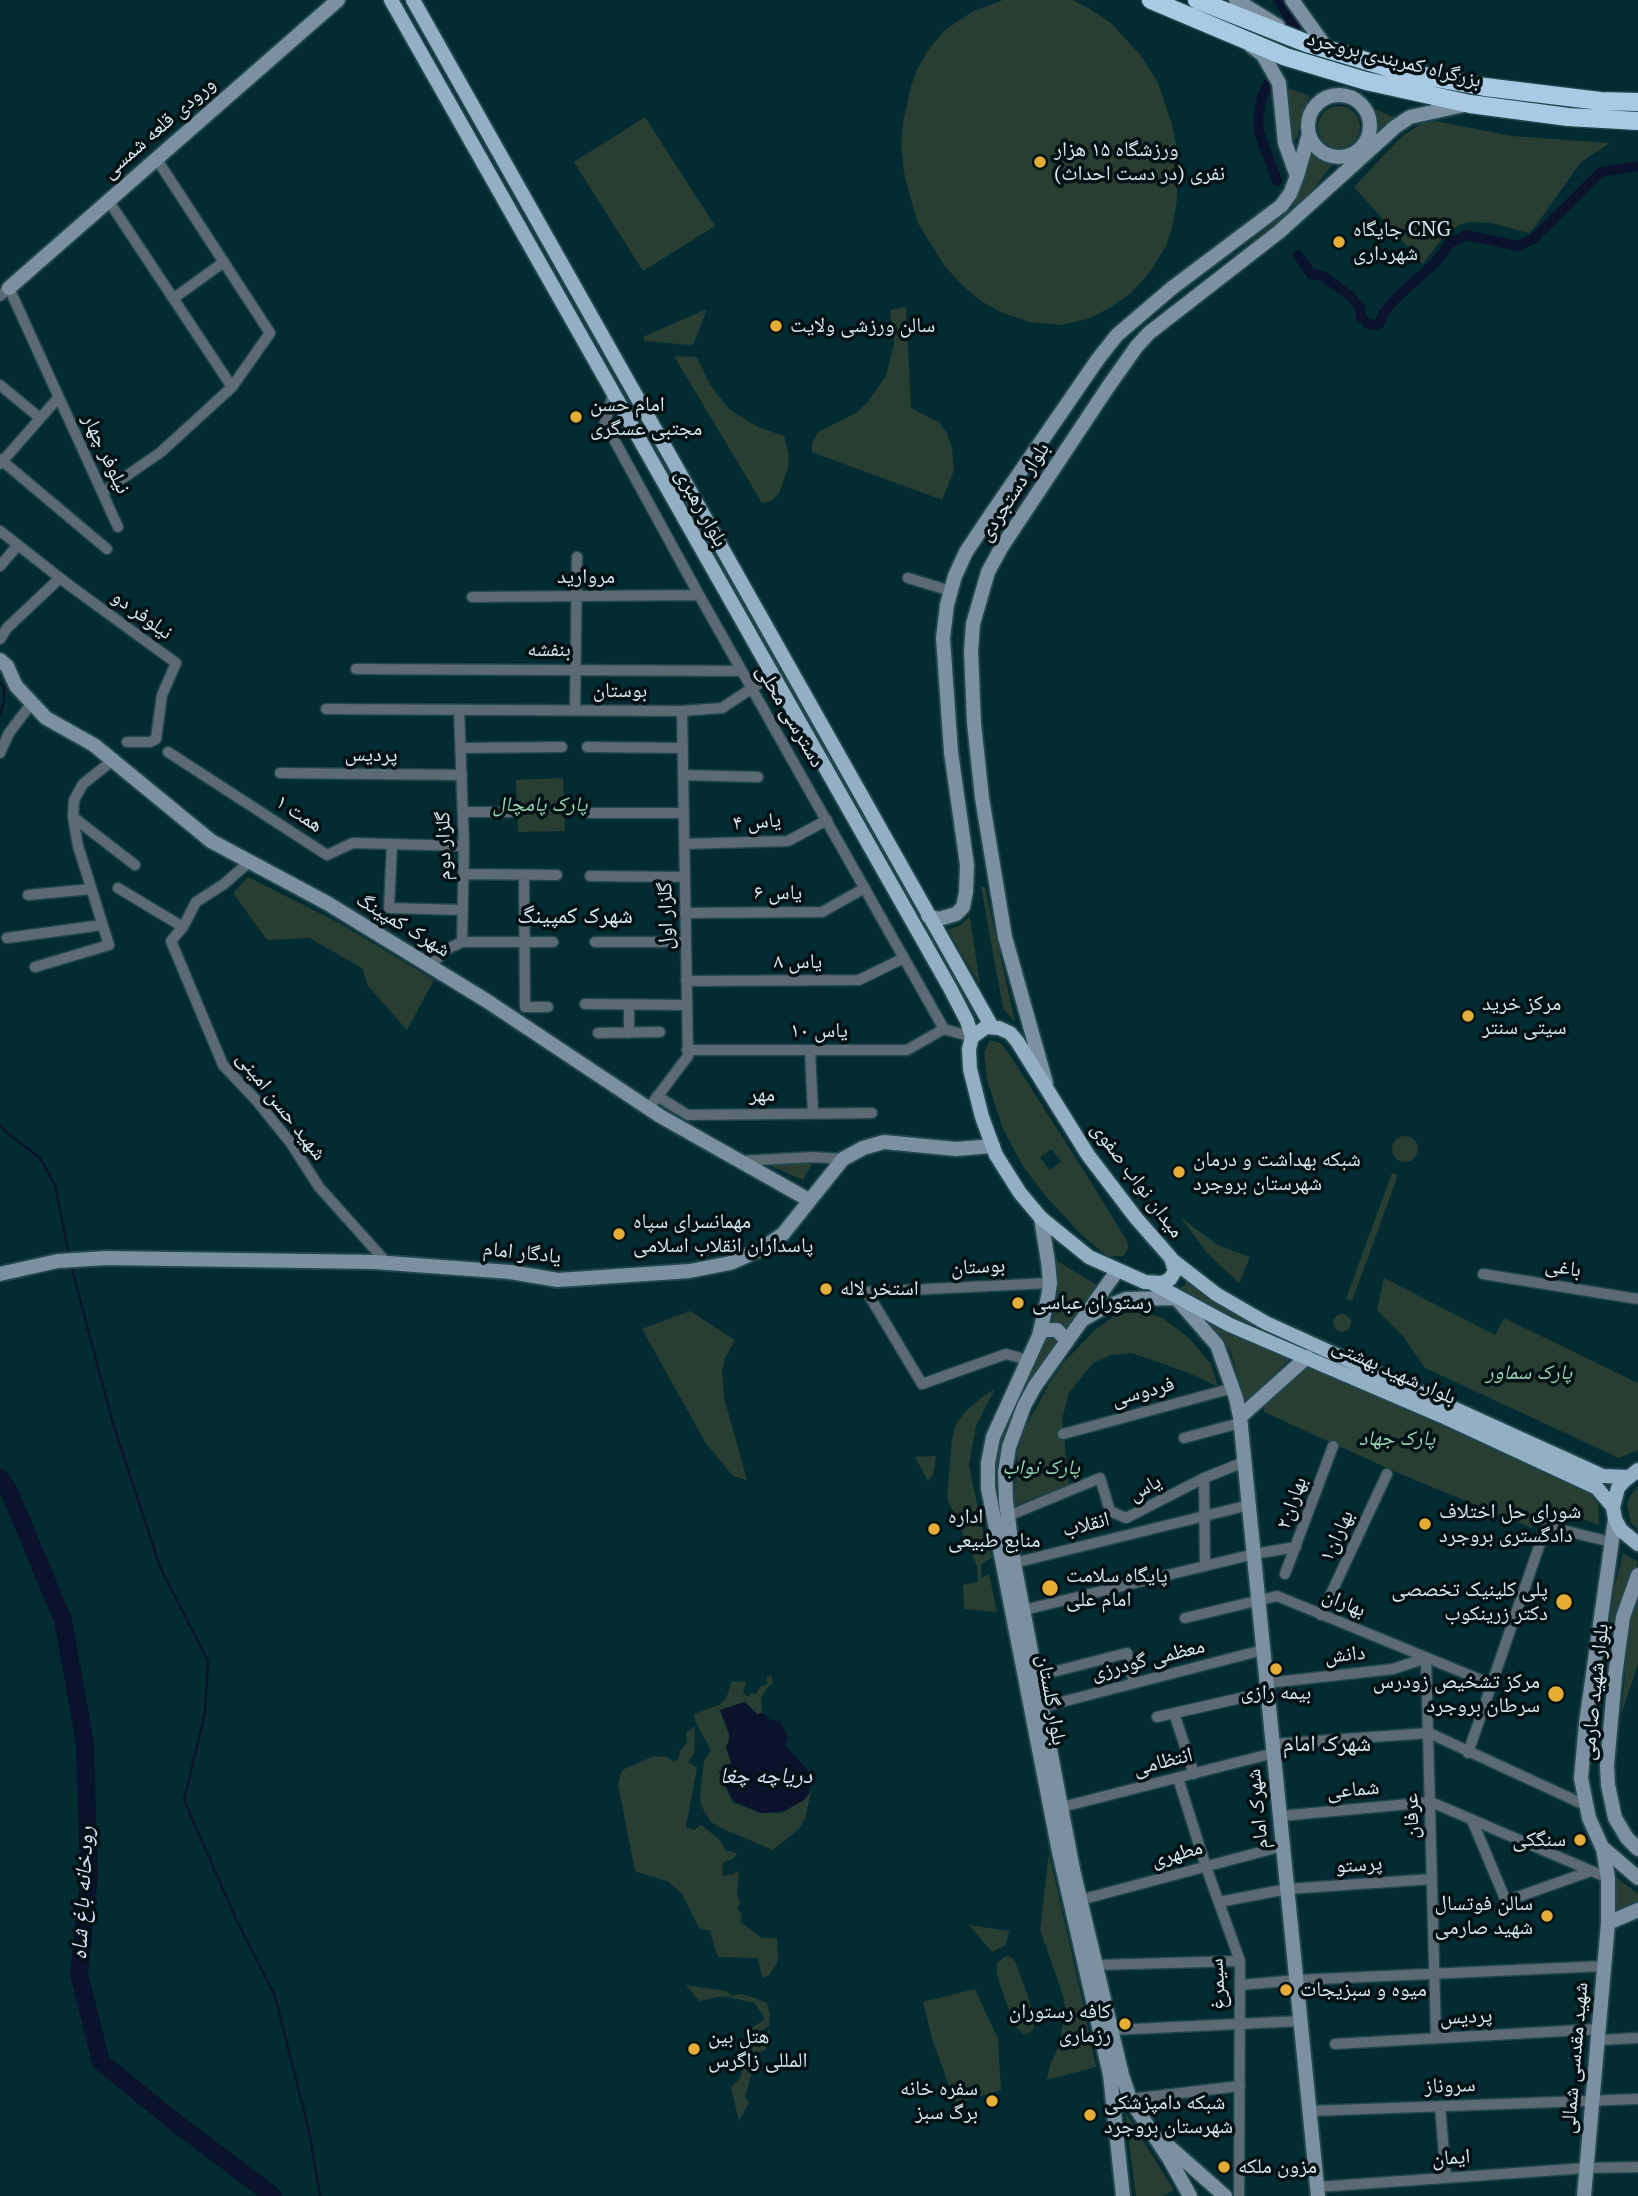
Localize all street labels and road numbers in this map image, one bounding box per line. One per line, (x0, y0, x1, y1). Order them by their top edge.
street label: بزرگراه کمربندی بروجرد (1304, 26, 1484, 94)
street label: ورودی قلعه شمسی (97, 72, 221, 184)
street label: نیلوفر چهار (77, 410, 135, 498)
street label: بلوار دستجردی (973, 438, 1055, 546)
street label: بلوار رهبری (669, 465, 733, 551)
street label: مروارید (557, 564, 615, 590)
street label: نیلوفر دو (107, 584, 177, 646)
street label: بنفشه (527, 637, 571, 663)
street label: دسترسی محلی (750, 660, 830, 772)
street label: بوستان (593, 678, 647, 704)
street label: پردیس (344, 742, 398, 768)
street label: همت ۱ (271, 790, 327, 838)
street label: یاس ۴ (732, 808, 782, 836)
street label: گلزار دوم (431, 811, 457, 881)
street label: یاس ۶ (754, 880, 802, 906)
street label: گلزار اول (653, 882, 679, 950)
street label: شهرک کمپینگ (351, 887, 455, 963)
street label: یاس ۸ (774, 949, 822, 975)
street label: یاس ۱۰ (790, 1018, 848, 1044)
street label: شهید حسن امینی (231, 1046, 331, 1166)
street label: مهر (749, 1082, 775, 1108)
street label: میدان نواب صفوی (1085, 1117, 1189, 1243)
street label: یادگار امام (482, 1236, 562, 1270)
street label: بوستان (950, 1253, 1006, 1281)
street label: باغی (1543, 1253, 1583, 1283)
street label: بلوار شهید بهشتی (1328, 1333, 1460, 1411)
street label: فردوسی (1109, 1372, 1177, 1412)
street label: یاس (1124, 1469, 1166, 1507)
street label: بهاران۲ (1271, 1473, 1313, 1533)
street label: بهاران۱ (1314, 1506, 1360, 1566)
street label: انقلاب (1060, 1507, 1112, 1543)
street label: بهاران (1319, 1583, 1369, 1623)
street label: بلوار شهید صارمی (1575, 1622, 1615, 1762)
street label: معظمی گودرزی (1089, 1634, 1207, 1686)
street label: دانش (1323, 1640, 1367, 1670)
street label: بلوار گلستان (1031, 1653, 1071, 1747)
street label: انتظامی (1130, 1742, 1196, 1782)
street label: شهرک امام (1241, 1768, 1275, 1850)
street label: شماعی (1326, 1775, 1380, 1805)
street label: عرفان (1399, 1793, 1425, 1839)
street label: مطهری (1149, 1835, 1205, 1873)
street label: پرستو (1335, 1851, 1383, 1879)
street label: سیمرغ (1204, 1958, 1232, 2010)
street label: شهید مقدسی شمالی (1556, 1981, 1594, 2135)
street label: پردیس (1439, 2003, 1493, 2031)
street label: سروناز (1424, 2073, 1476, 2099)
street label: ایمان (1431, 2144, 1471, 2172)

